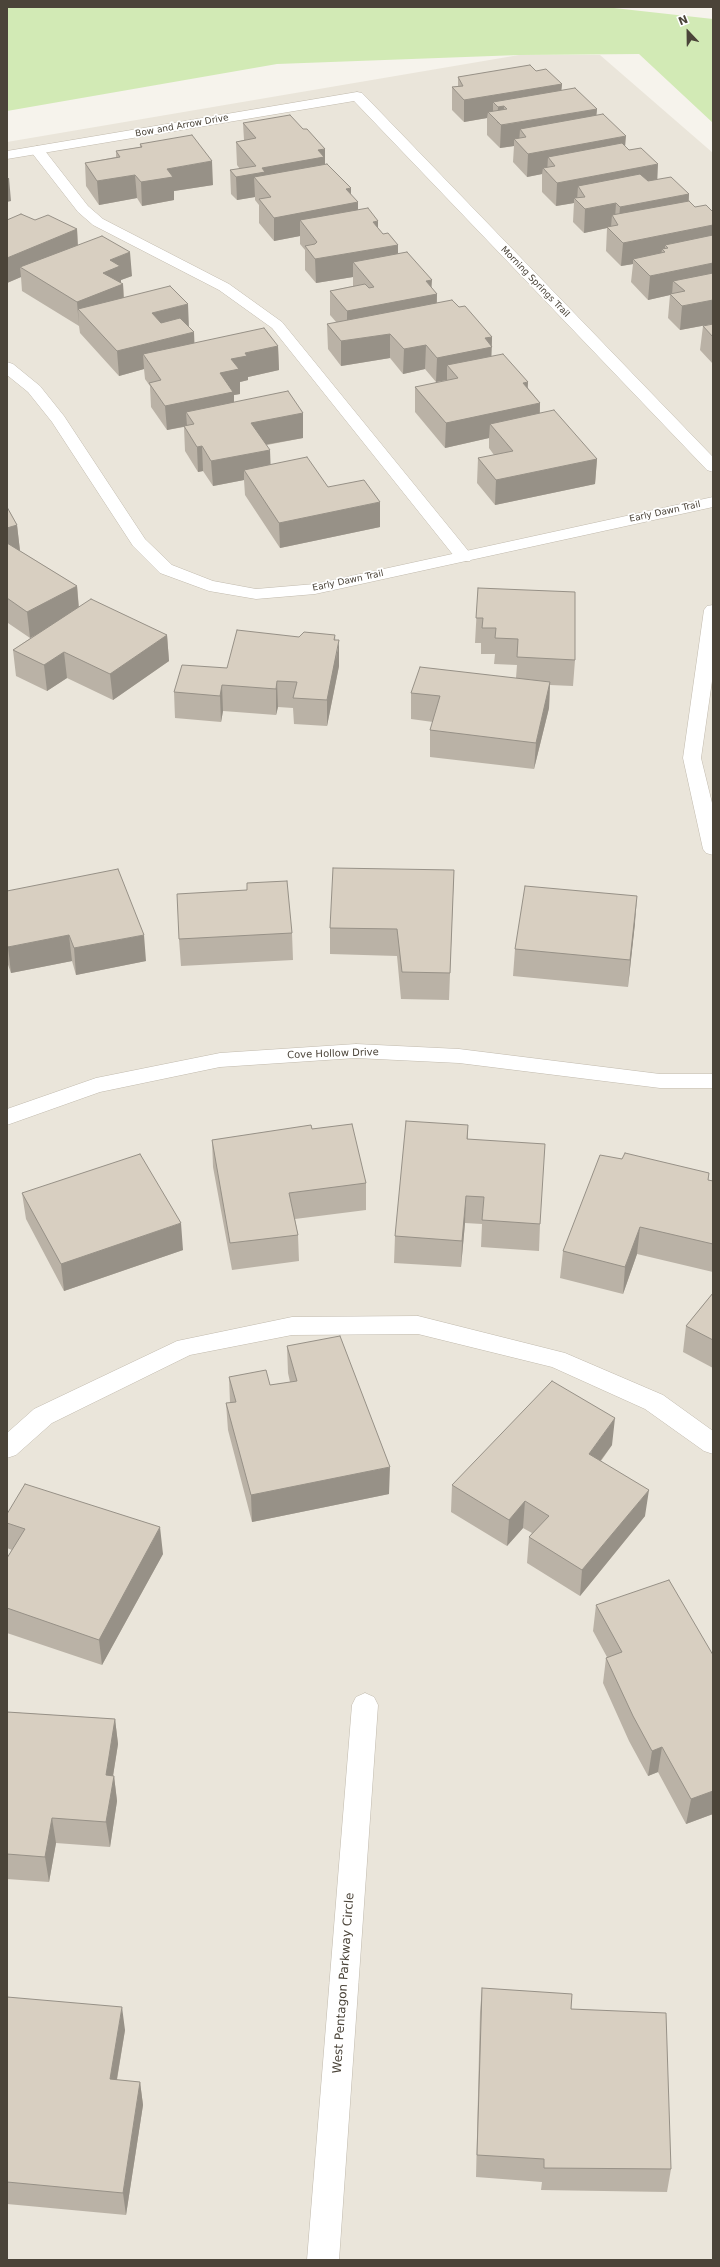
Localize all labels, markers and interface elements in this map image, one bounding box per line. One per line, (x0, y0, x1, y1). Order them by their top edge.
north arrow (668, 12, 708, 52)
text: N (677, 13, 690, 28)
street label: Bow and Arrow Drive (134, 112, 230, 140)
street label: Morning Springs Trail (498, 244, 572, 320)
street label: Early Dawn Trail (628, 499, 702, 525)
street label: Early Dawn Trail (311, 568, 385, 594)
street label: Cove Hollow Drive (287, 1046, 379, 1062)
street label: West Pentagon Parkway Circle (330, 1892, 358, 2074)

